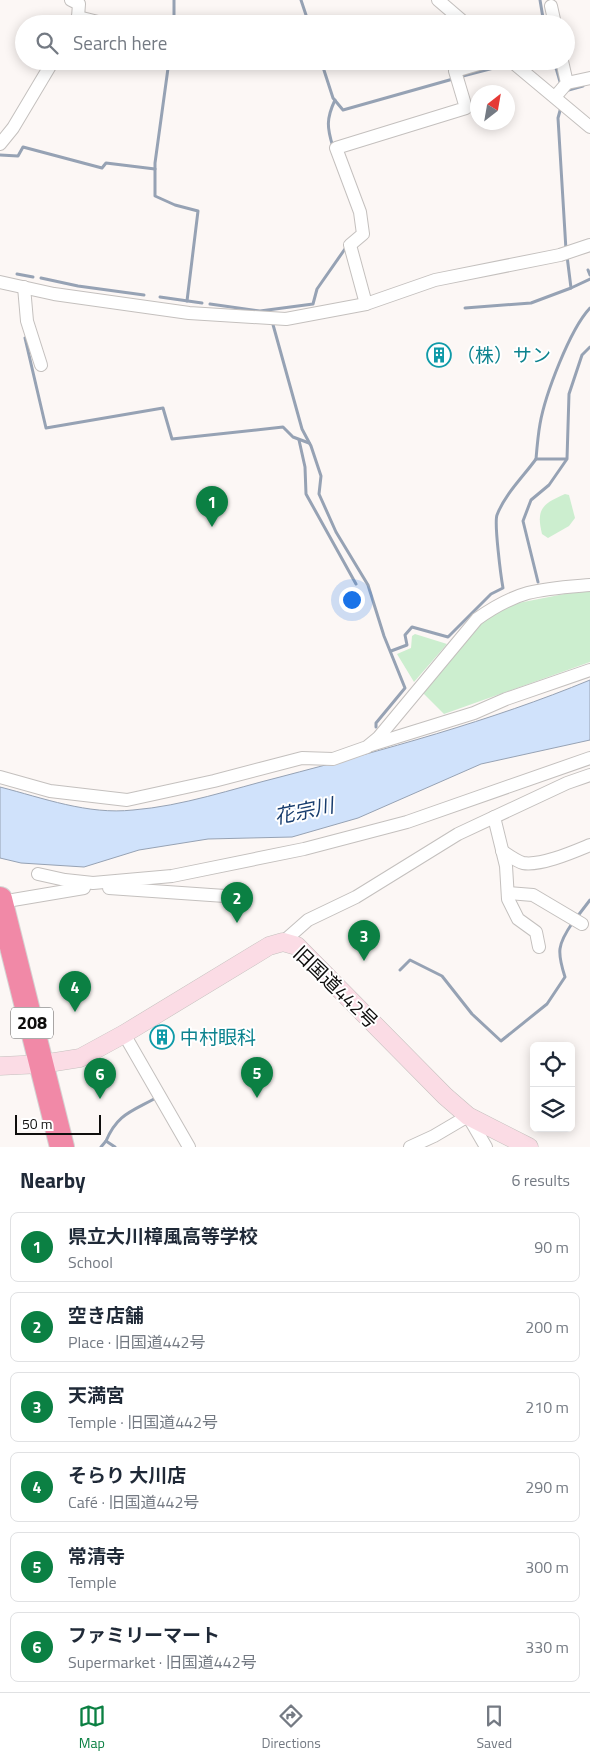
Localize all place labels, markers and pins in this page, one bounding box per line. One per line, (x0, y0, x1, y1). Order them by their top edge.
place label: （株）サン (456, 340, 551, 369)
building icon: （株）サン (426, 342, 452, 368)
pin: 1 (196, 486, 228, 527)
pin: 2 (221, 882, 253, 923)
pin: 3 (348, 920, 380, 961)
pin: 4 (59, 971, 91, 1012)
place label: 中村眼科 (180, 1022, 256, 1051)
building icon: 中村眼科 (149, 1024, 175, 1050)
pin: 5 (241, 1057, 273, 1098)
pin: 6 (84, 1058, 116, 1099)

